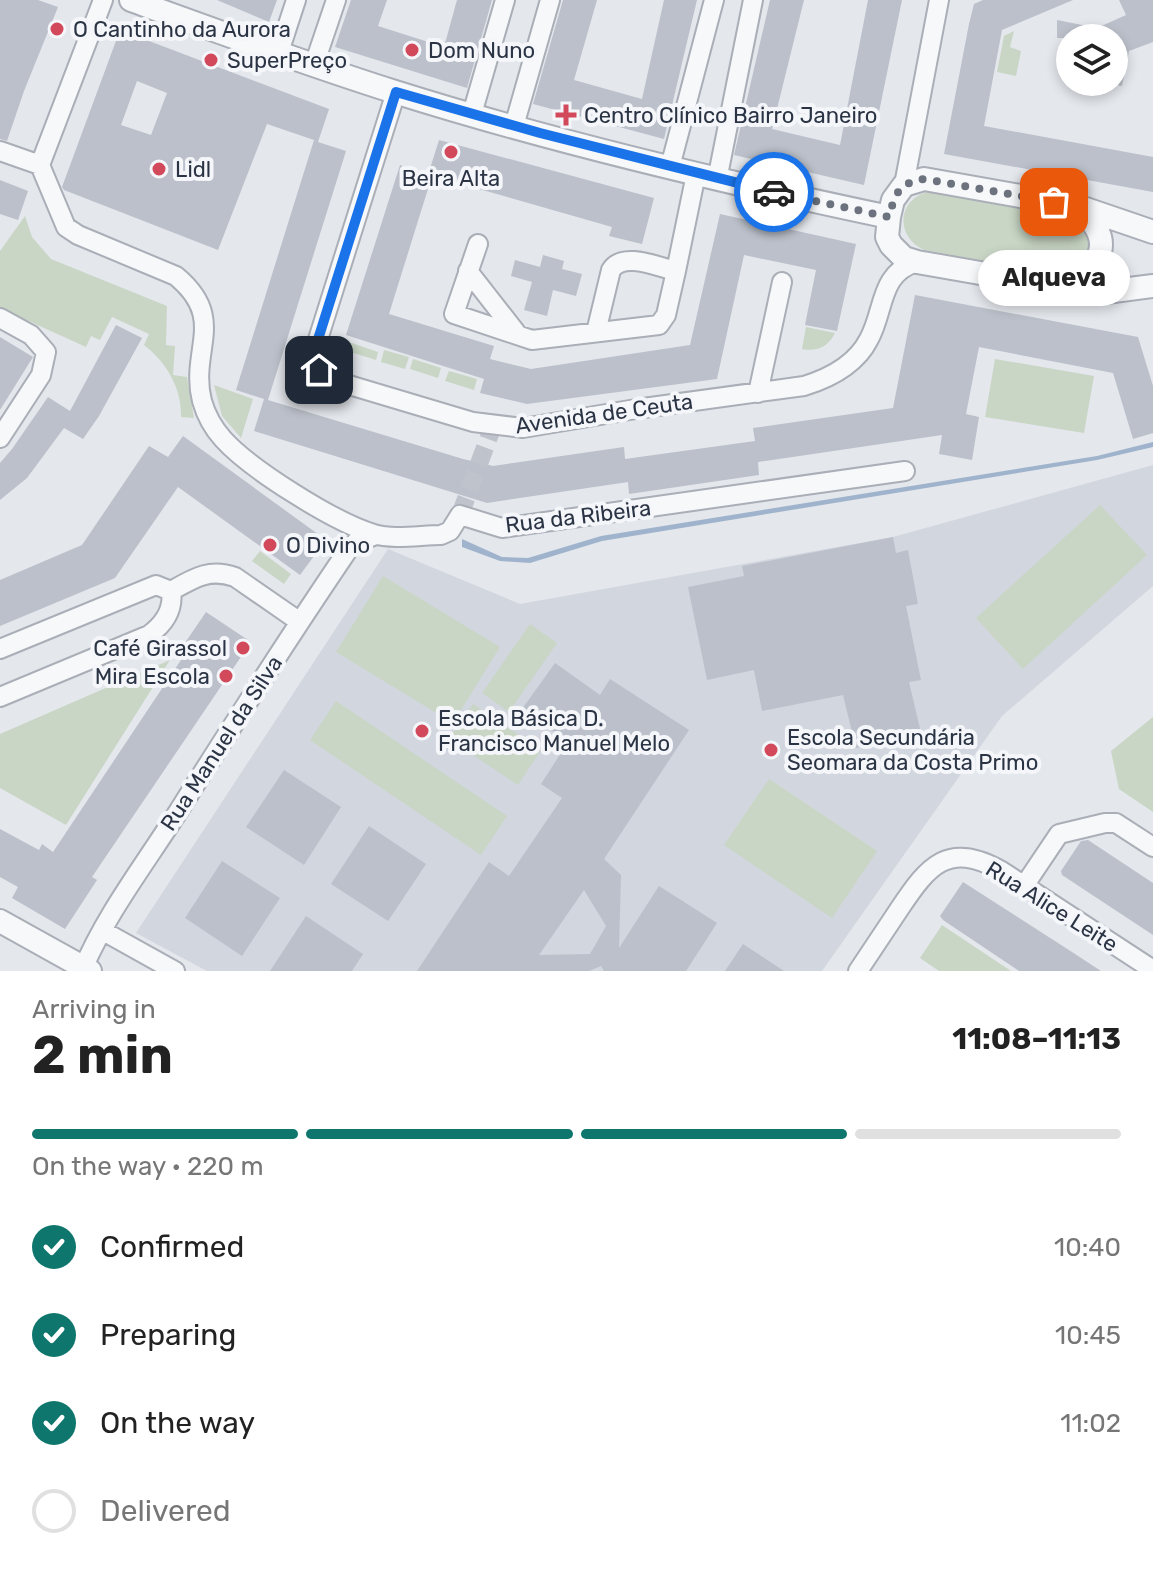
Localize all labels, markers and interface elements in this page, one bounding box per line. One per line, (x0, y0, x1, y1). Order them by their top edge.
place label: O Cantinho da Aurora (73, 16, 291, 43)
marker: O Cantinho da Aurora (48, 20, 66, 38)
map controls (1056, 24, 1128, 96)
button: layers (1056, 24, 1128, 96)
place label: Dom Nuno (428, 37, 535, 64)
marker: Dom Nuno (403, 41, 421, 59)
place label: SuperPreço (227, 47, 347, 74)
marker: SuperPreço (202, 51, 220, 69)
place label: Centro Clínico Bairro Janeiro (584, 102, 878, 129)
marker: Centro Clínico Bairro Janeiro (555, 104, 577, 126)
marker: Beira Alta (442, 143, 460, 161)
courier (734, 152, 814, 232)
place label: Lidl (175, 156, 211, 183)
marker: Lidl (150, 160, 168, 178)
place label: Beira Alta (402, 165, 500, 192)
pin (1020, 168, 1088, 236)
icon: car (752, 170, 796, 214)
icon: bag (1032, 180, 1076, 224)
callout: Alqueva (978, 250, 1130, 306)
text: Alqueva (1002, 262, 1106, 293)
pin (285, 336, 353, 404)
icon: home (297, 348, 341, 392)
street label: Avenida de Ceuta (513, 388, 695, 439)
street label: Rua da Ribeira (504, 494, 652, 539)
place label: O Divino (286, 532, 370, 559)
marker: O Divino (261, 536, 279, 554)
place label: Café Girassol (93, 635, 227, 662)
marker: Café Girassol (234, 639, 252, 657)
street label: Rua Manuel da Silva (155, 651, 288, 836)
place label: Mira Escola (95, 663, 210, 690)
marker: Mira Escola (217, 667, 235, 685)
place label: Escola Básica D. Francisco Manuel Melo (438, 705, 670, 757)
marker: Escola Básica D. Francisco Manuel Melo (413, 722, 431, 740)
place label: Escola Secundária Seomara da Costa Primo (787, 724, 1038, 776)
marker: Escola Secundária Seomara da Costa Primo (762, 741, 780, 759)
street label: Rua Alice Leite (981, 855, 1123, 958)
text: Arriving in (32, 994, 156, 1025)
text: 11:08–11:13 (952, 1021, 1121, 1057)
text: 2 min (32, 1024, 173, 1086)
text: On the way · 220 m (32, 1151, 264, 1182)
icon: check (32, 1225, 76, 1269)
text: Confirmed (100, 1229, 244, 1265)
text: 10:40 (1054, 1232, 1121, 1263)
icon: check (32, 1313, 76, 1357)
text: Preparing (100, 1317, 236, 1353)
text: 10:45 (1055, 1320, 1121, 1351)
icon: check (32, 1401, 76, 1445)
text: On the way (100, 1405, 255, 1441)
text: 11:02 (1060, 1408, 1121, 1439)
text: Delivered (100, 1493, 231, 1529)

